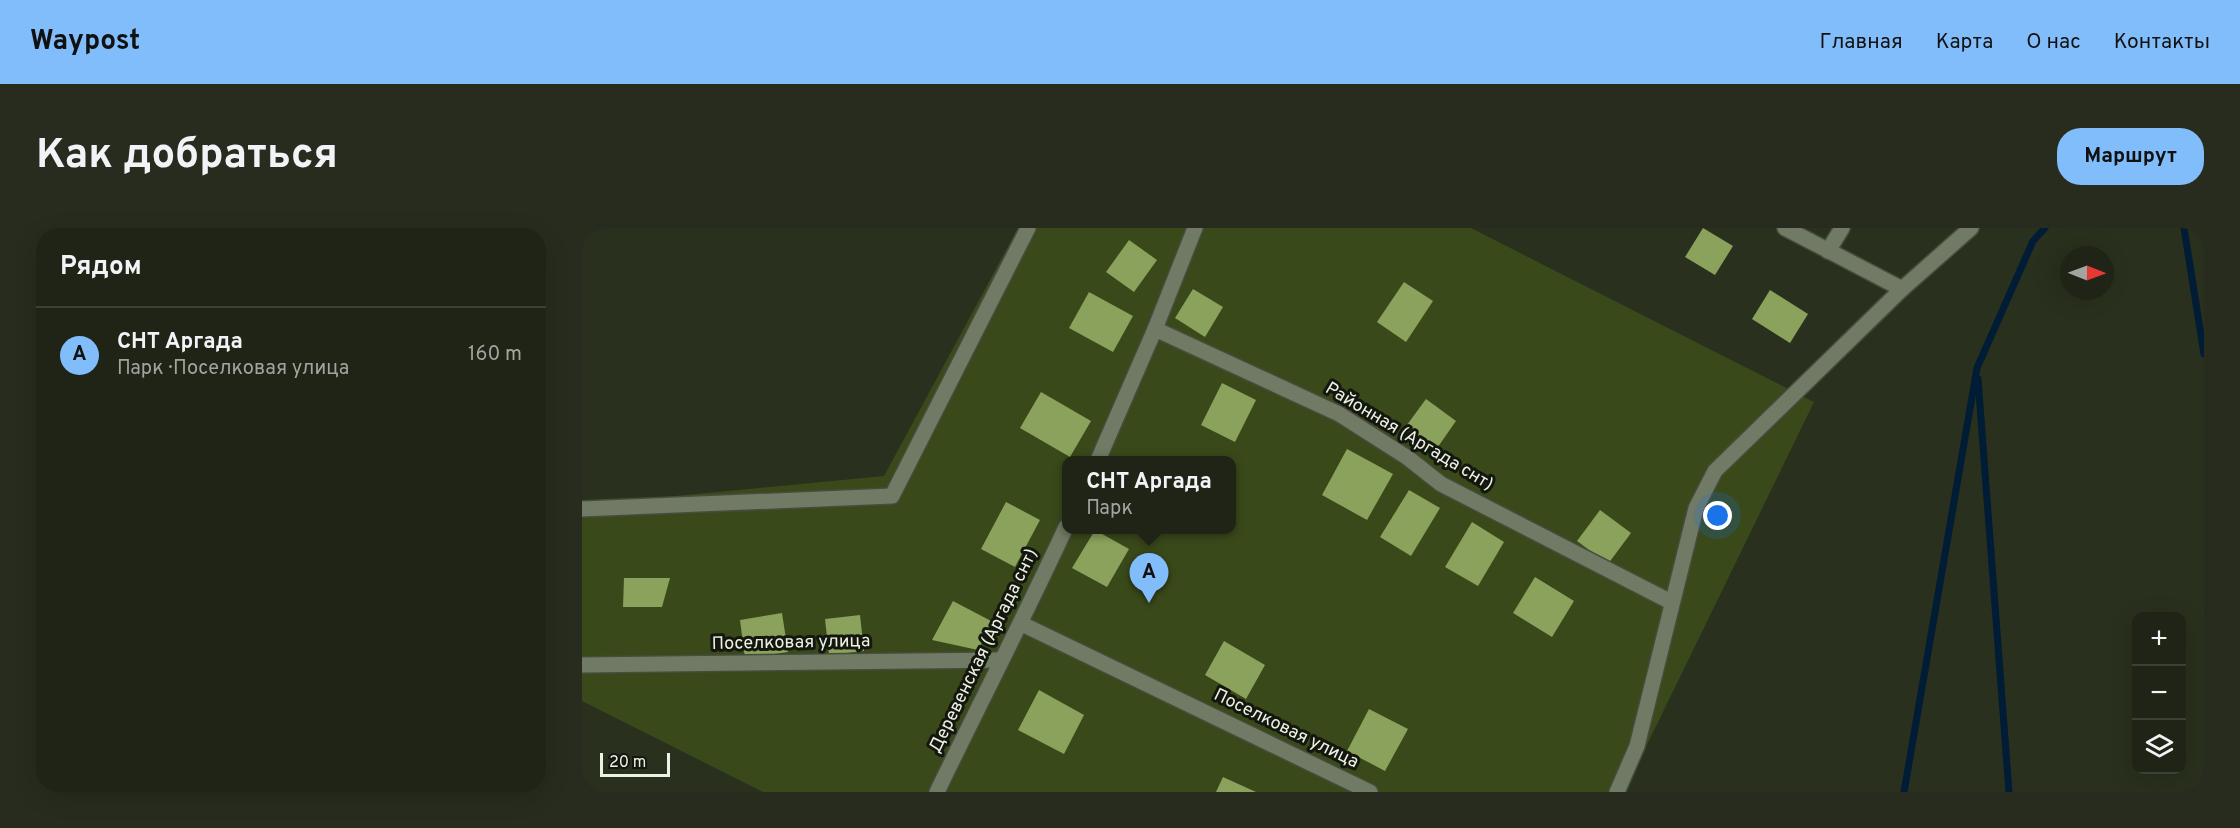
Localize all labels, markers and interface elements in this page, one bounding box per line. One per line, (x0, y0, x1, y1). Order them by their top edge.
text: Waypost (30, 24, 140, 60)
text: Главная (1819, 29, 1903, 56)
text: Карта (1936, 29, 1993, 56)
text: О нас (2026, 29, 2081, 56)
text: Контакты (2114, 29, 2210, 56)
button: Маршрут (2057, 128, 2204, 185)
text: Как добраться (36, 130, 338, 183)
north arrow (2060, 246, 2114, 300)
text: Рядом (60, 251, 142, 284)
text: СНТ Аргада (117, 329, 243, 356)
text: A (72, 342, 87, 368)
text: 160 m (468, 342, 522, 368)
text: Парк · Поселковая улица (117, 356, 349, 382)
street label: Районная (Аргада снт) (1321, 378, 1497, 496)
popup (1062, 456, 1236, 534)
text: СНТ Аргада (1086, 469, 1212, 496)
text: Парк (1086, 496, 1133, 522)
your location (1703, 501, 1732, 530)
street label: Деревенская (Аргада снт) (924, 545, 1044, 757)
pin: A (1130, 554, 1168, 603)
map controls (2132, 612, 2186, 774)
button: + (2132, 612, 2186, 666)
street label: Поселковая улица (711, 630, 871, 656)
button: − (2132, 666, 2186, 720)
street label: Поселковая улица (1210, 684, 1362, 774)
button: layers (2132, 720, 2186, 774)
scale bar (600, 750, 670, 778)
text: 20 m (609, 753, 646, 773)

